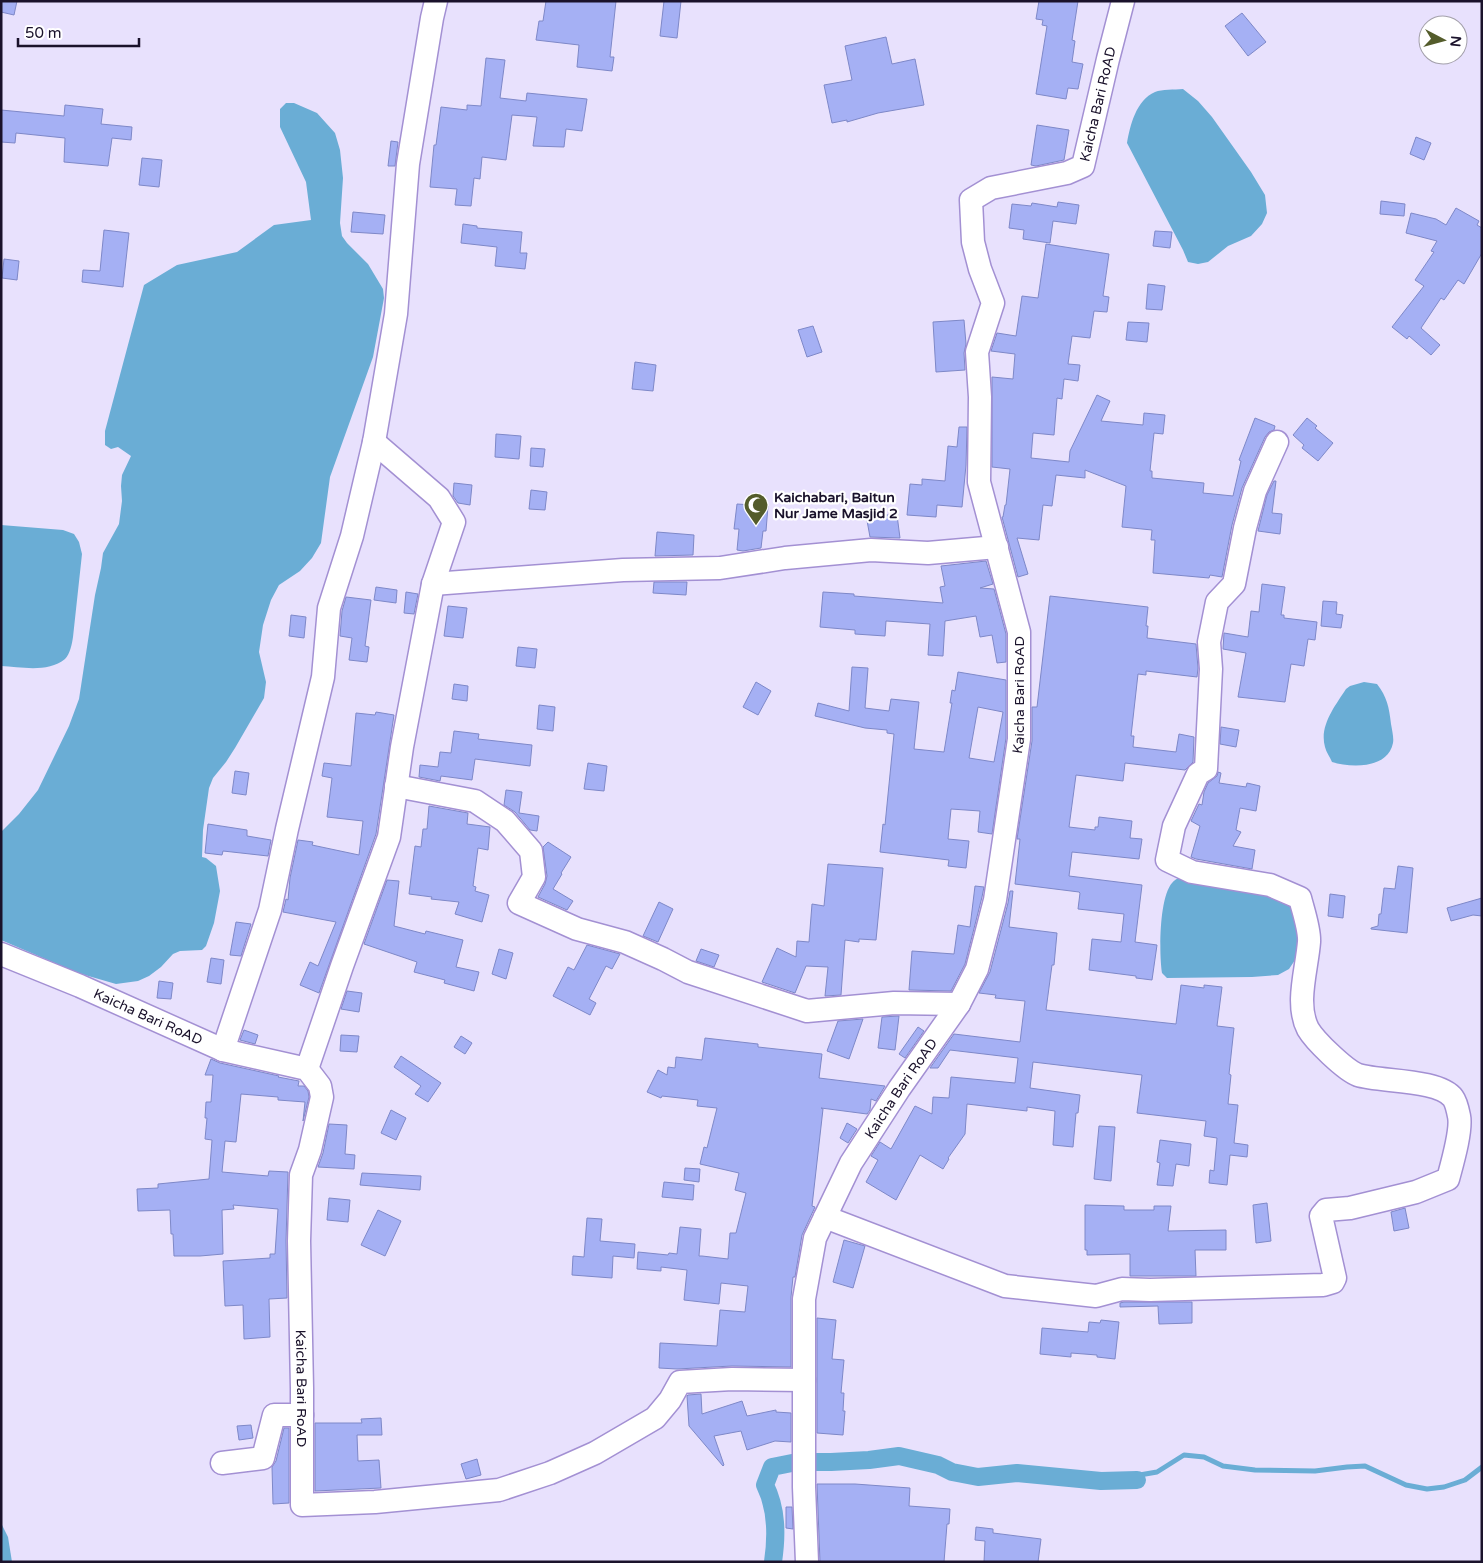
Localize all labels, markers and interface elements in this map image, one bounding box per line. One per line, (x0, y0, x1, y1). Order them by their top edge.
scale bar (18, 15, 139, 47)
north arrow (1418, 15, 1468, 65)
text: 50 m (25, 24, 62, 42)
text: N (1446, 35, 1464, 48)
street label: Kaicha Bari RoAD (1076, 45, 1119, 163)
place label: Kaichabari, Baitun Nur Jame Masjid 2 (774, 489, 898, 522)
mosque icon: Kaichabari, Baitun Nur Jame Masjid 2 (743, 492, 769, 526)
street label: Kaicha Bari RoAD (1008, 636, 1028, 755)
street label: Kaicha Bari RoAD (91, 985, 205, 1048)
street label: Kaicha Bari RoAD (861, 1035, 941, 1142)
street label: Kaicha Bari RoAD (292, 1329, 311, 1447)

